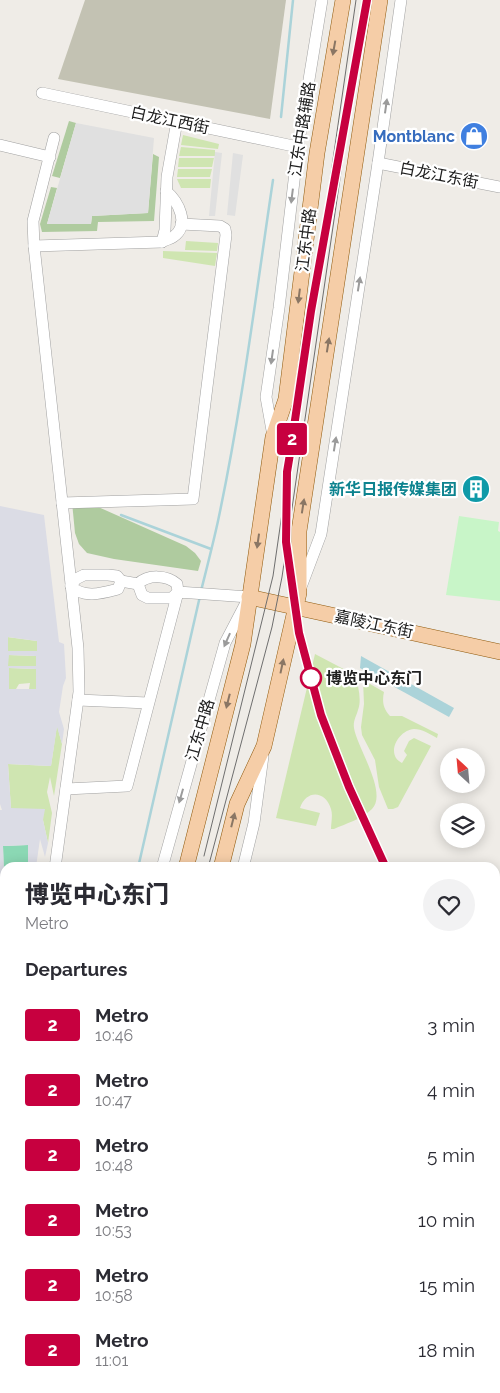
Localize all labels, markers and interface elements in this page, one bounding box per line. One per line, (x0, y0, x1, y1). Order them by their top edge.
one-way arrow (330, 40, 338, 56)
street label: 江东中路辅路 (285, 80, 319, 178)
one-way arrow (382, 98, 390, 114)
street label: 白龙江西街 (129, 102, 211, 138)
shop icon: Montblanc (459, 121, 489, 151)
place label: Montblanc (373, 127, 455, 146)
street label: 白龙江东街 (398, 158, 480, 192)
one-way arrow (288, 188, 296, 204)
street label: 江东中路 (293, 207, 319, 273)
one-way arrow (356, 276, 364, 292)
one-way arrow (295, 288, 303, 304)
one-way arrow (324, 337, 332, 353)
one-way arrow (268, 349, 276, 365)
line badge: 2 (276, 423, 308, 455)
text: 2 (287, 428, 297, 449)
one-way arrow (331, 436, 339, 452)
building icon: 新华日报传媒集团 (461, 474, 491, 504)
place label: 新华日报传媒集团 (329, 480, 457, 499)
one-way arrow (300, 498, 308, 514)
one-way arrow (253, 534, 261, 550)
street label: 嘉陵江东街 (333, 606, 415, 642)
one-way arrow (222, 633, 231, 648)
one-way arrow (278, 659, 286, 674)
marker: 博览中心东门 (300, 667, 322, 689)
place label: 博览中心东门 (326, 669, 422, 688)
one-way arrow (224, 693, 232, 709)
street label: 江东中路 (182, 697, 218, 763)
north arrow (440, 748, 485, 792)
map controls (440, 748, 485, 848)
one-way arrow (177, 789, 185, 804)
button: layers (440, 803, 485, 848)
one-way arrow (229, 813, 237, 828)
button: heart (423, 879, 475, 931)
text: 博览中心东门 (25, 880, 169, 909)
text: Metro (25, 914, 68, 933)
text: Departures (25, 958, 127, 980)
text: Metro (95, 1004, 149, 1026)
text: 2 (47, 1014, 58, 1035)
text: 3 min (427, 1014, 475, 1036)
text: 10:46 (95, 1026, 133, 1045)
text: Metro (95, 1069, 149, 1091)
text: 2 (47, 1079, 58, 1100)
text: 4 min (427, 1079, 475, 1101)
text: 10:47 (95, 1091, 132, 1110)
text: Metro (95, 1134, 149, 1156)
text: 2 (47, 1144, 58, 1165)
text: 5 min (427, 1144, 475, 1166)
text: 10:48 (95, 1156, 133, 1175)
text: Metro (95, 1199, 149, 1221)
text: 2 (47, 1209, 58, 1230)
text: 10 min (418, 1209, 475, 1231)
text: 10:53 (95, 1221, 132, 1240)
text: Metro (95, 1264, 149, 1286)
text: 2 (47, 1274, 58, 1295)
text: 15 min (419, 1274, 475, 1296)
text: 10:58 (95, 1286, 133, 1305)
text: Metro (95, 1329, 149, 1351)
text: 2 (47, 1339, 58, 1360)
text: 18 min (418, 1339, 475, 1361)
text: 11:01 (95, 1351, 128, 1370)

